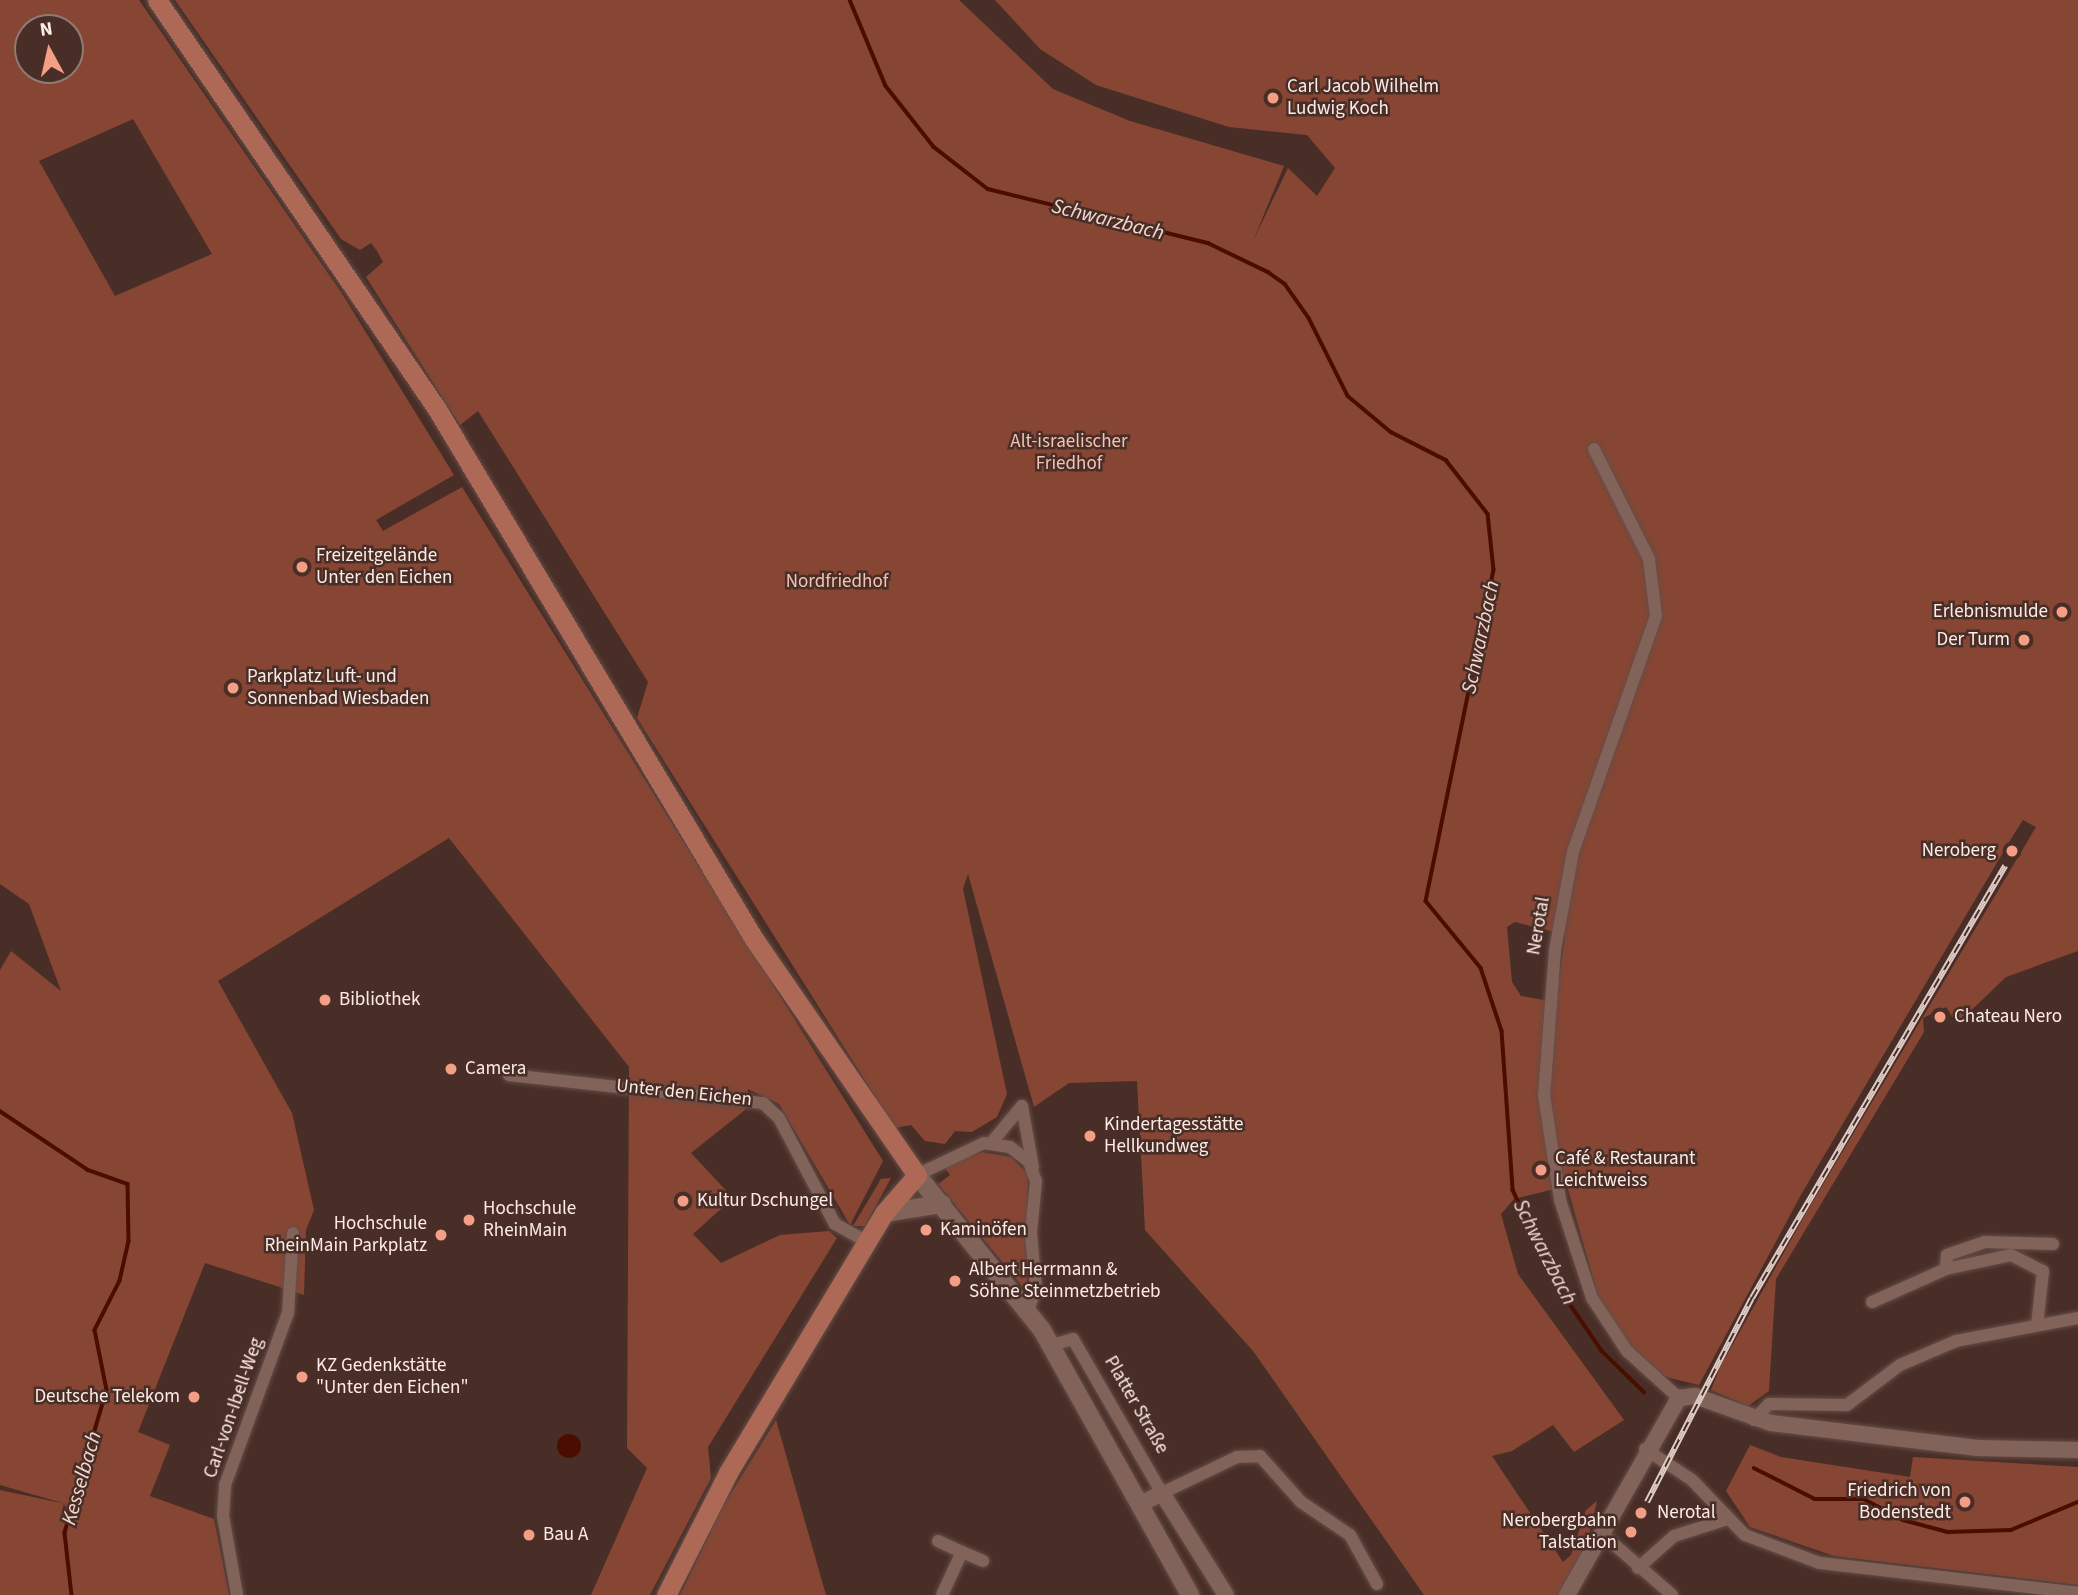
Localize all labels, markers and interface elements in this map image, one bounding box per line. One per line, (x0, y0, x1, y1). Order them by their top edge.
north arrow (14, 14, 84, 84)
text: N (38, 15, 54, 44)
place label: Carl Jacob Wilhelm Ludwig Koch (1287, 76, 1439, 120)
marker: Carl Jacob Wilhelm Ludwig Koch (1265, 90, 1281, 106)
water label: Schwarzbach (1049, 193, 1167, 245)
park label: Alt-israelischer Friedhof (1010, 431, 1128, 475)
place label: Freizeitgelände Unter den Eichen (316, 545, 452, 589)
marker: Freizeitgelände Unter den Eichen (294, 559, 310, 575)
park label: Nordfriedhof (786, 571, 888, 593)
water label: Schwarzbach (1456, 578, 1504, 696)
place label: Erlebnismulde (1933, 601, 2048, 623)
marker: Erlebnismulde (2054, 604, 2070, 620)
place label: Der Turm (1937, 629, 2010, 651)
marker: Der Turm (2016, 632, 2032, 648)
place label: Parkplatz Luft- und Sonnenbad Wiesbaden (247, 666, 429, 710)
marker: Parkplatz Luft- und Sonnenbad Wiesbaden (225, 680, 241, 696)
place label: Neroberg (1922, 840, 1996, 862)
marker: Neroberg (2002, 841, 2022, 861)
street label: Nerotal (1523, 895, 1555, 957)
place label: Bibliothek (339, 989, 420, 1011)
marker: Bibliothek (317, 992, 333, 1008)
place label: Chateau Nero (1954, 1006, 2062, 1028)
marker: Chateau Nero (1932, 1009, 1948, 1025)
place label: Camera (465, 1058, 526, 1080)
marker: Camera (443, 1061, 459, 1077)
street label: Unter den Eichen (615, 1075, 753, 1111)
place label: Kindertagesstätte Hellkundweg (1104, 1114, 1243, 1158)
marker: Kindertagesstätte Hellkundweg (1082, 1128, 1098, 1144)
place label: Café & Restaurant Leichtweiss (1555, 1148, 1695, 1192)
marker: Café & Restaurant Leichtweiss (1533, 1162, 1549, 1178)
place label: Kultur Dschungel (697, 1190, 833, 1212)
marker: Kultur Dschungel (675, 1193, 691, 1209)
water label: Schwarzbach (1508, 1195, 1582, 1309)
place label: Hochschule RheinMain (483, 1198, 576, 1242)
marker: Hochschule RheinMain (461, 1212, 477, 1228)
place label: Hochschule RheinMain Parkplatz (264, 1213, 427, 1257)
place label: Kaminöfen (940, 1219, 1027, 1241)
marker: Kaminöfen (918, 1222, 934, 1238)
marker: Hochschule RheinMain Parkplatz (433, 1227, 449, 1243)
place label: Albert Herrmann & Söhne Steinmetzbetrieb (969, 1259, 1161, 1303)
marker: Albert Herrmann & Söhne Steinmetzbetrieb (947, 1273, 963, 1289)
street label: Carl-von-Ibell-Weg (199, 1335, 269, 1481)
street label: Platter Straße (1099, 1352, 1173, 1458)
place label: KZ Gedenkstätte "Unter den Eichen" (316, 1355, 468, 1399)
marker: KZ Gedenkstätte "Unter den Eichen" (294, 1369, 310, 1385)
place label: Deutsche Telekom (34, 1386, 180, 1408)
marker: Deutsche Telekom (186, 1389, 202, 1405)
water label: Kesselbach (56, 1428, 106, 1528)
place label: Friedrich von Bodenstedt (1847, 1480, 1951, 1524)
marker: Friedrich von Bodenstedt (1957, 1494, 1973, 1510)
place label: Nerotal (1657, 1502, 1716, 1524)
marker: Nerotal (1631, 1503, 1651, 1523)
place label: Nerobergbahn Talstation (1502, 1510, 1617, 1554)
place label: Bau A (543, 1524, 588, 1546)
marker: Nerobergbahn Talstation (1623, 1524, 1639, 1540)
marker: Bau A (521, 1527, 537, 1543)

